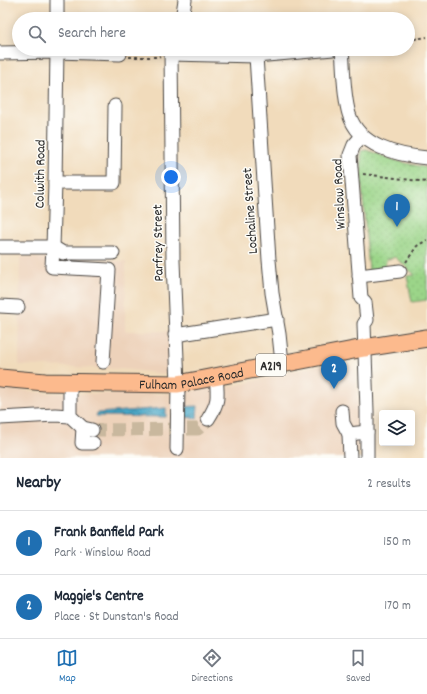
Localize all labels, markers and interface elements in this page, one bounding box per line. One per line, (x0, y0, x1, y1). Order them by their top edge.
search box (12, 12, 415, 56)
icon: search (26, 23, 48, 45)
text: Search here (58, 23, 126, 45)
street label: Colwith Road (30, 139, 52, 209)
street label: Winslow Road (328, 158, 352, 230)
your location (161, 167, 181, 187)
street label: Lochaline Street (238, 167, 264, 255)
pin: 1 (384, 194, 410, 227)
street label: Parfrey Street (148, 204, 170, 282)
road number: A219 (256, 354, 286, 376)
pin: 2 (321, 356, 347, 389)
street label: Fulham Palace Road (139, 363, 246, 396)
map controls (379, 410, 415, 446)
button: layers (379, 410, 415, 446)
text: Nearby (16, 472, 60, 496)
text: 2 results (367, 475, 411, 494)
text: Frank Banfield Park (54, 522, 164, 544)
text: 1 (28, 533, 30, 552)
text: 150 m (383, 533, 411, 552)
text: Park · Winslow Road (54, 544, 151, 563)
text: Maggie's Centre (54, 586, 144, 608)
text: 2 (26, 597, 32, 616)
text: 170 m (384, 597, 411, 616)
text: Place · St Dunstan's Road (54, 608, 179, 627)
tab: Map (56, 647, 78, 687)
tab: Directions (191, 647, 233, 687)
tab: Saved (346, 647, 371, 687)

